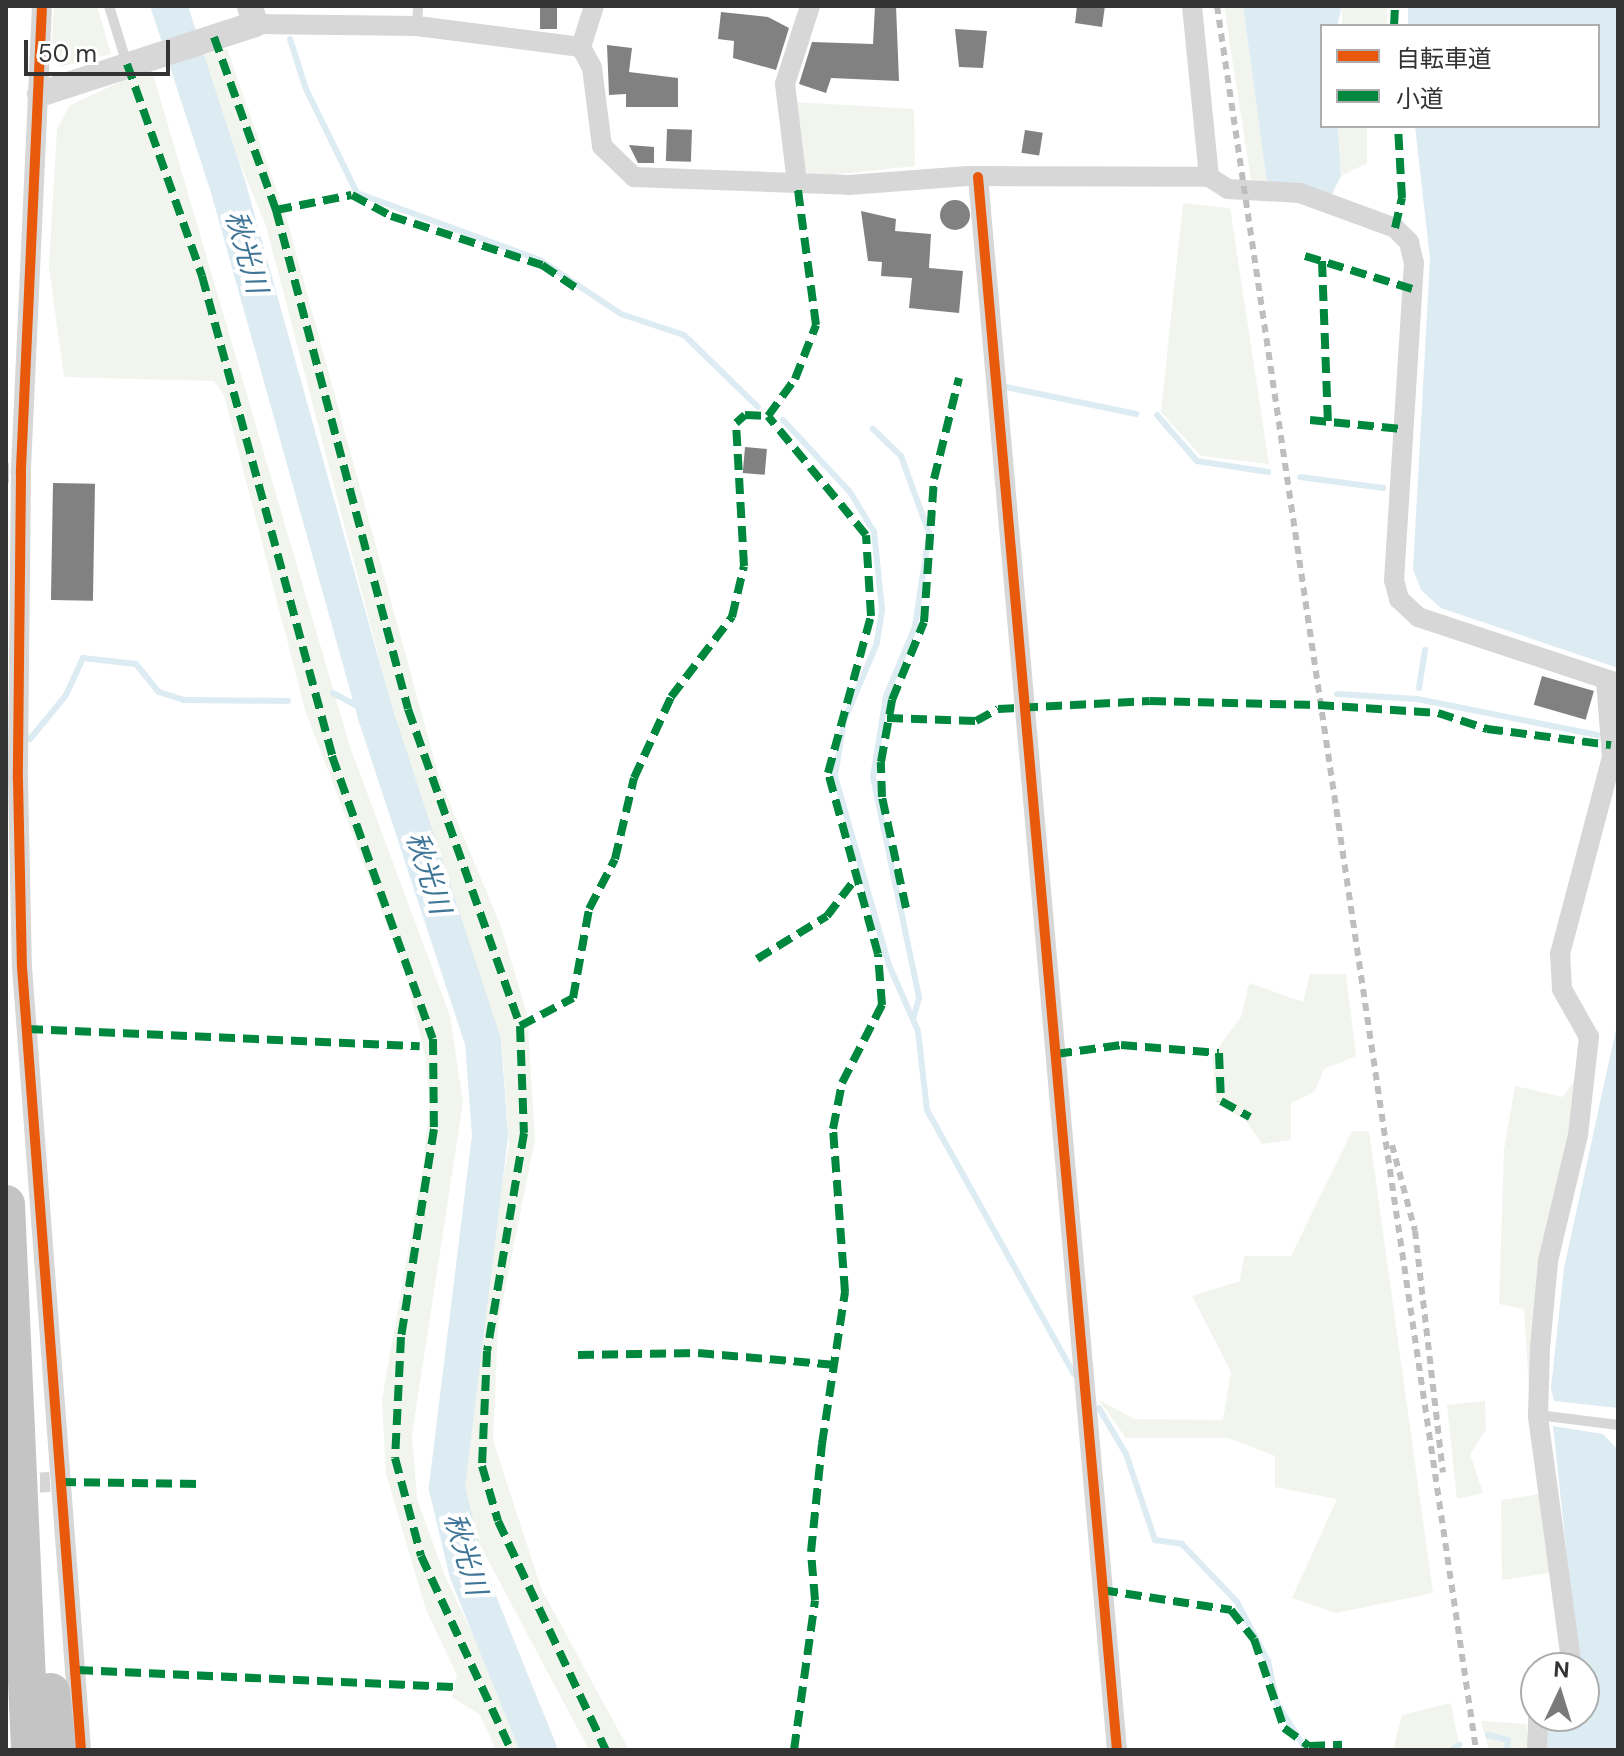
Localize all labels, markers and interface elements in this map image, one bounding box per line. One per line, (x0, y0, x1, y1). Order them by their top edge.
scale bar (28, 24, 174, 74)
legend (1320, 24, 1600, 128)
text: 50 m (38, 38, 97, 69)
text: 自転車道 (1396, 43, 1492, 74)
text: 小道 (1396, 83, 1444, 114)
water label: 秋光川 (218, 207, 274, 297)
water label: 秋光川 (399, 828, 457, 918)
water label: 秋光川 (437, 1509, 493, 1599)
north arrow (1520, 1652, 1600, 1732)
text: N (1553, 1655, 1571, 1685)

